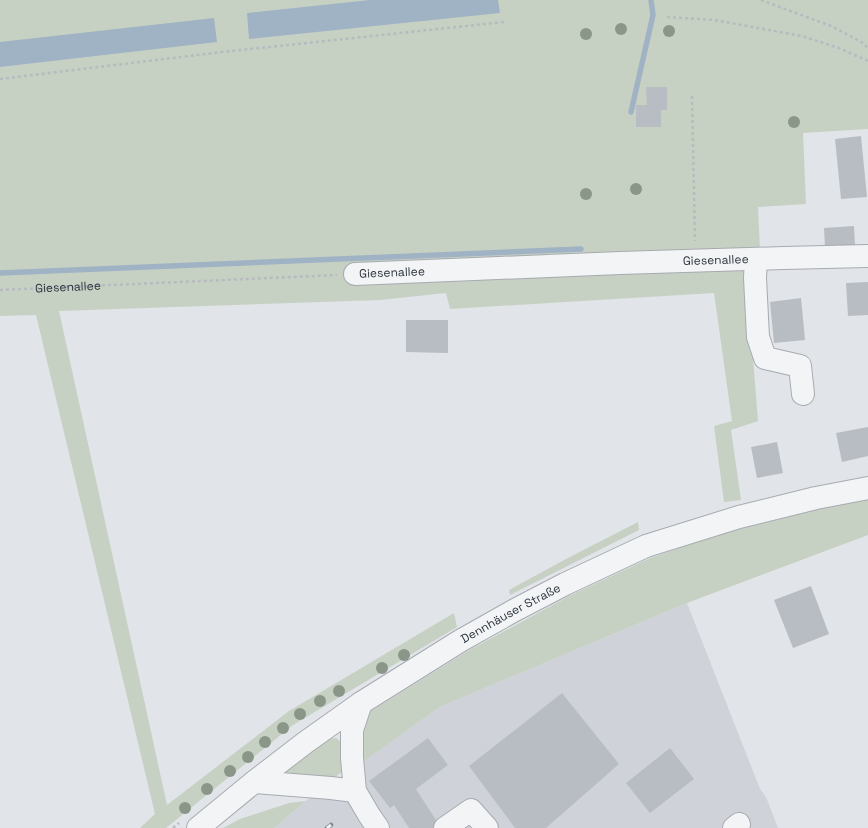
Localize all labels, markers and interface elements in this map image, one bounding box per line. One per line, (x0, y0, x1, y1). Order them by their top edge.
street label: Giesenallee (683, 251, 749, 269)
street label: Giesenallee (359, 263, 425, 282)
street label: Giesenallee (35, 278, 101, 296)
street label: Dennhäuser Straße (458, 580, 563, 647)

